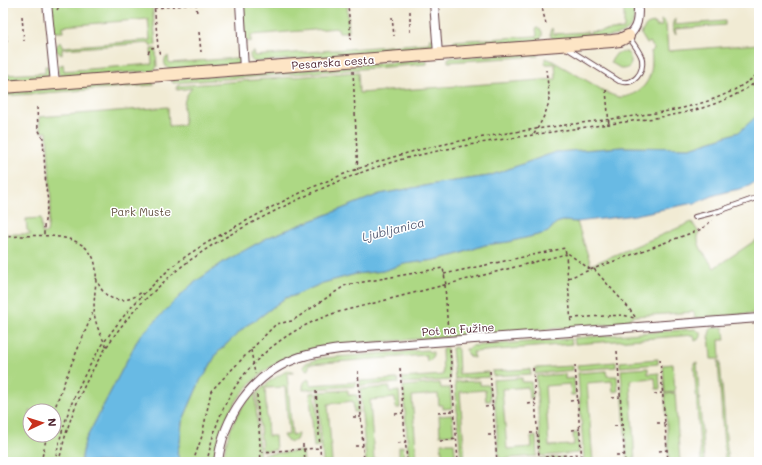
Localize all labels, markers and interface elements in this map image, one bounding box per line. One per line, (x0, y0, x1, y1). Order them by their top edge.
street label: Pesarska cesta (291, 52, 375, 72)
park label: Park Muste (111, 204, 171, 219)
water label: Ljubljanica (360, 214, 426, 244)
street label: Pot na Fužine (421, 319, 495, 339)
north arrow (22, 403, 62, 443)
text: N (45, 418, 60, 427)

